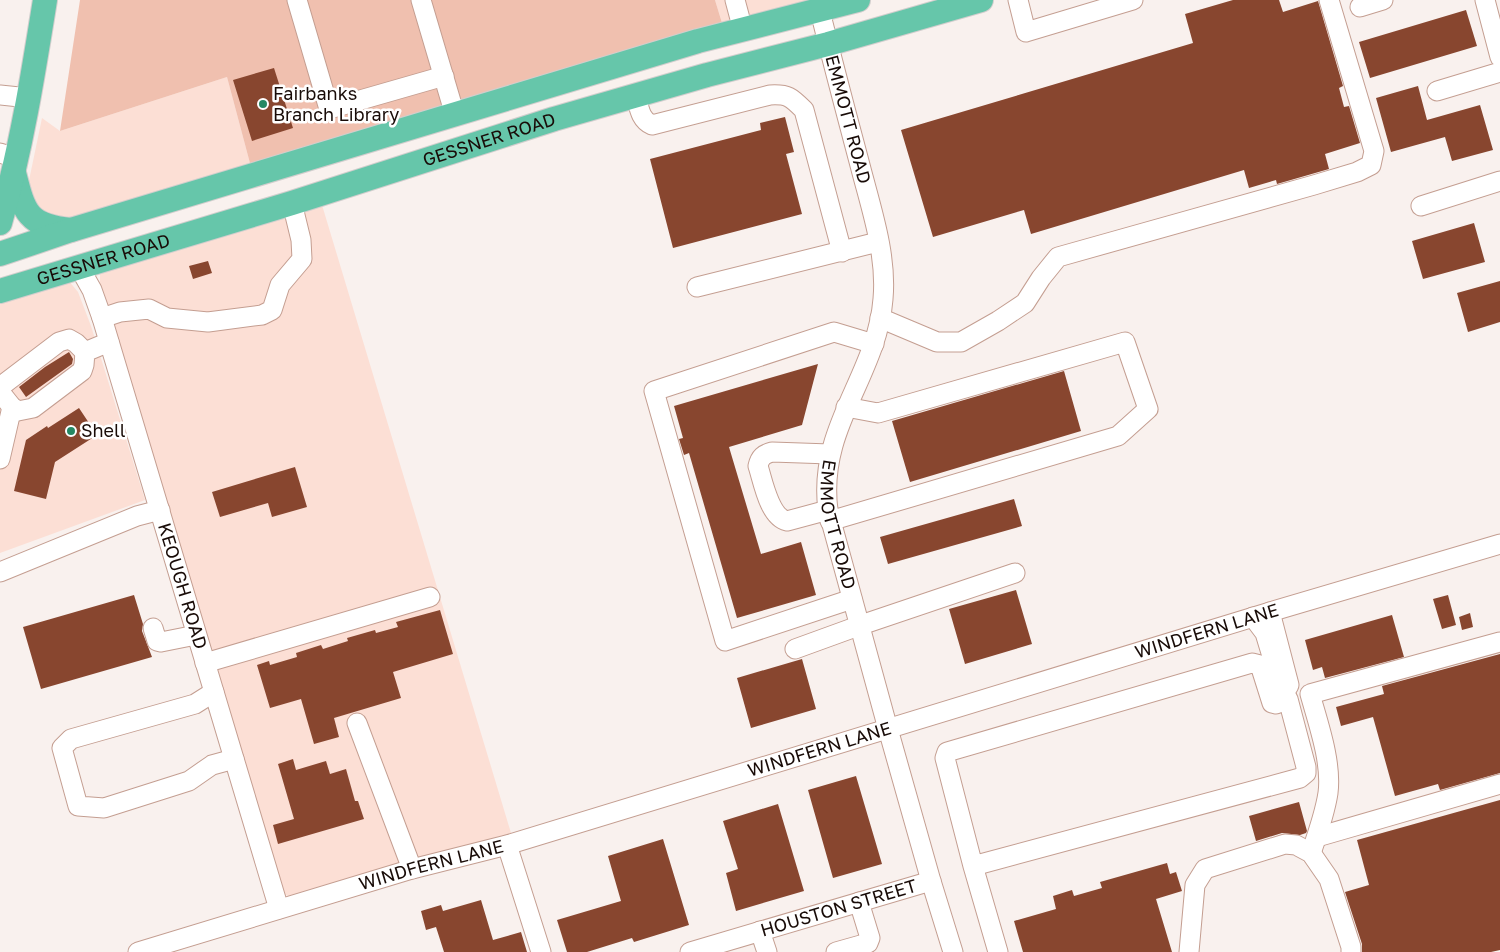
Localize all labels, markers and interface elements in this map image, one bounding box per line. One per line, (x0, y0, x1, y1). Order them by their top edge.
street label: EMMOTT ROAD (821, 52, 876, 186)
place label: Fairbanks Branch Library (273, 82, 399, 125)
marker: Fairbanks Branch Library (257, 98, 269, 110)
street label: GESSNER ROAD (420, 107, 558, 170)
street label: GESSNER ROAD (34, 228, 172, 289)
place label: Shell (81, 419, 126, 441)
marker: Shell (65, 425, 77, 437)
street label: EMMOTT ROAD (817, 458, 861, 592)
street label: KEOUGH ROAD (154, 520, 213, 651)
street label: WINDFERN LANE (1132, 598, 1281, 663)
street label: WINDFERN LANE (745, 716, 894, 781)
street label: WINDFERN LANE (356, 834, 506, 894)
street label: HOUSTON STREET (758, 874, 919, 941)

